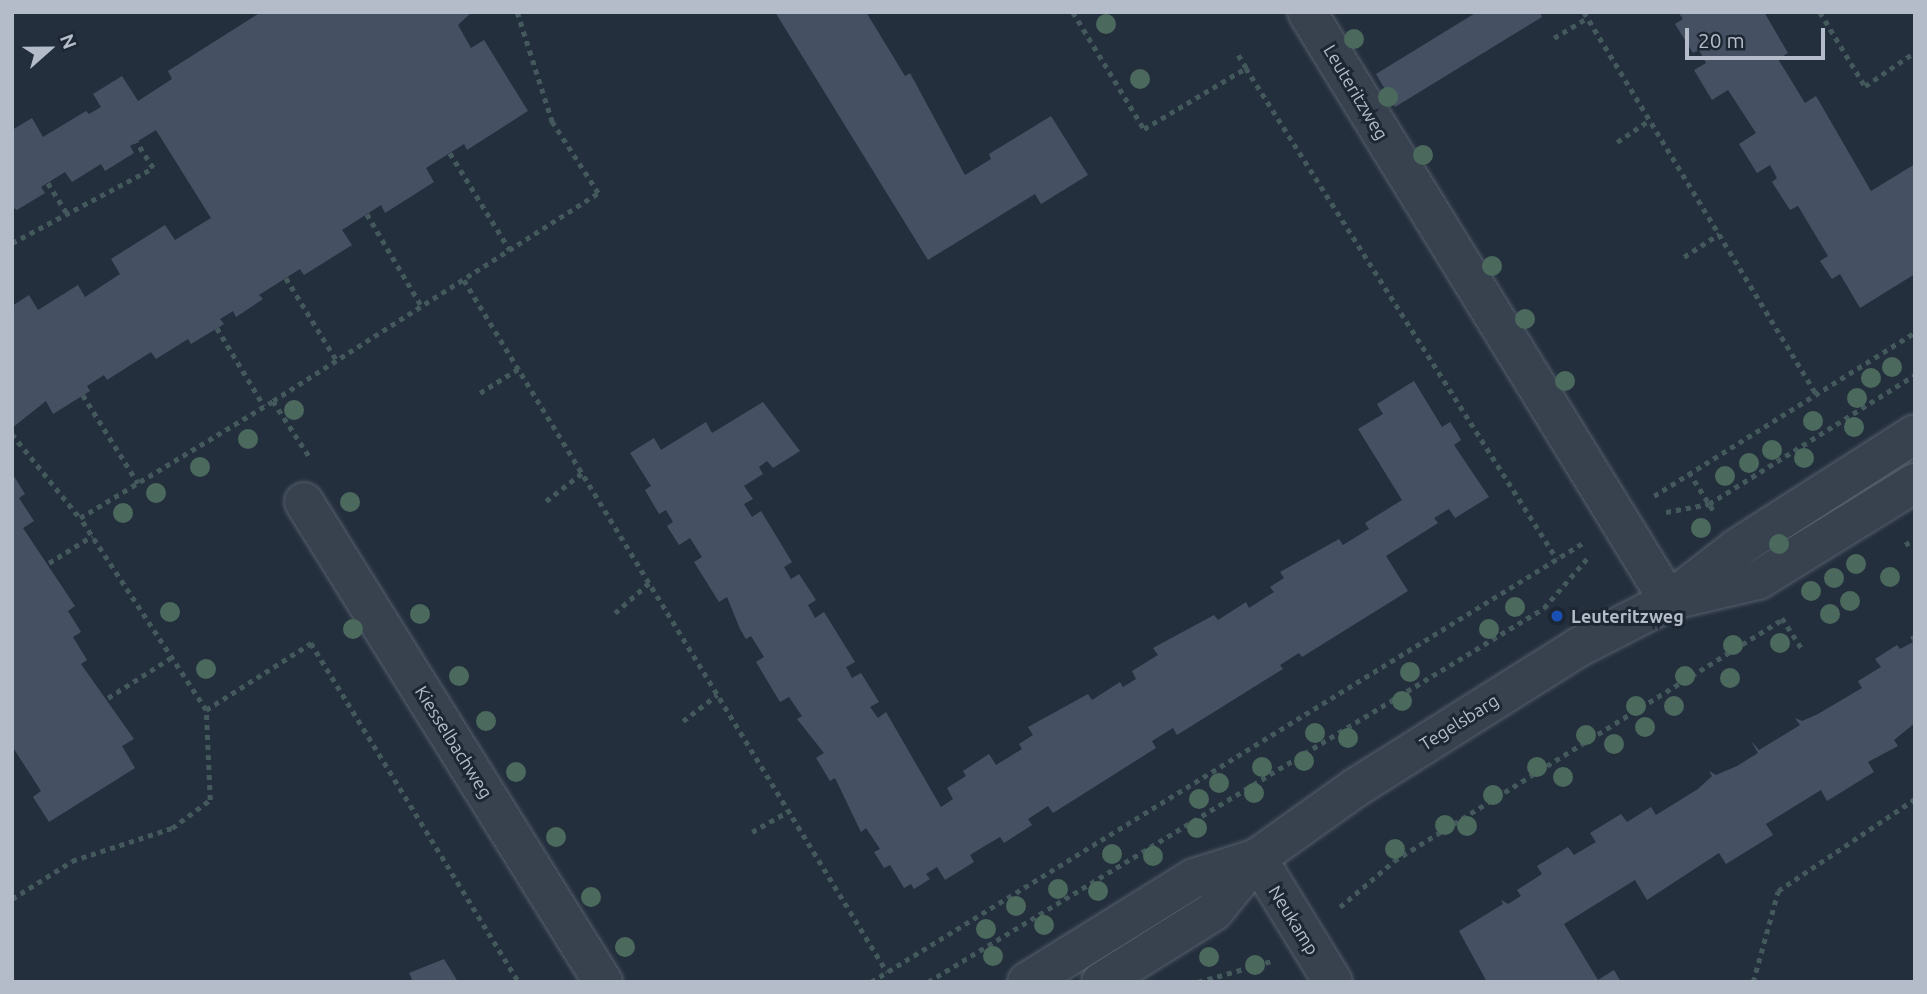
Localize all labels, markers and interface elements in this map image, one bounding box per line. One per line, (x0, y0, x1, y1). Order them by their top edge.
north arrow (14, 14, 84, 84)
scale bar (1689, 14, 1829, 58)
text: 20 m (1698, 28, 1745, 52)
text: N (56, 31, 81, 52)
street label: Leuteritzweg (1319, 41, 1393, 143)
place label: Leuteritzweg (1571, 605, 1684, 627)
marker: Leuteritzweg (1549, 608, 1565, 624)
street label: Kiesselbachweg (411, 682, 497, 802)
street label: Tegelsbarg (1416, 689, 1502, 755)
street label: Neukamp (1264, 881, 1324, 959)

